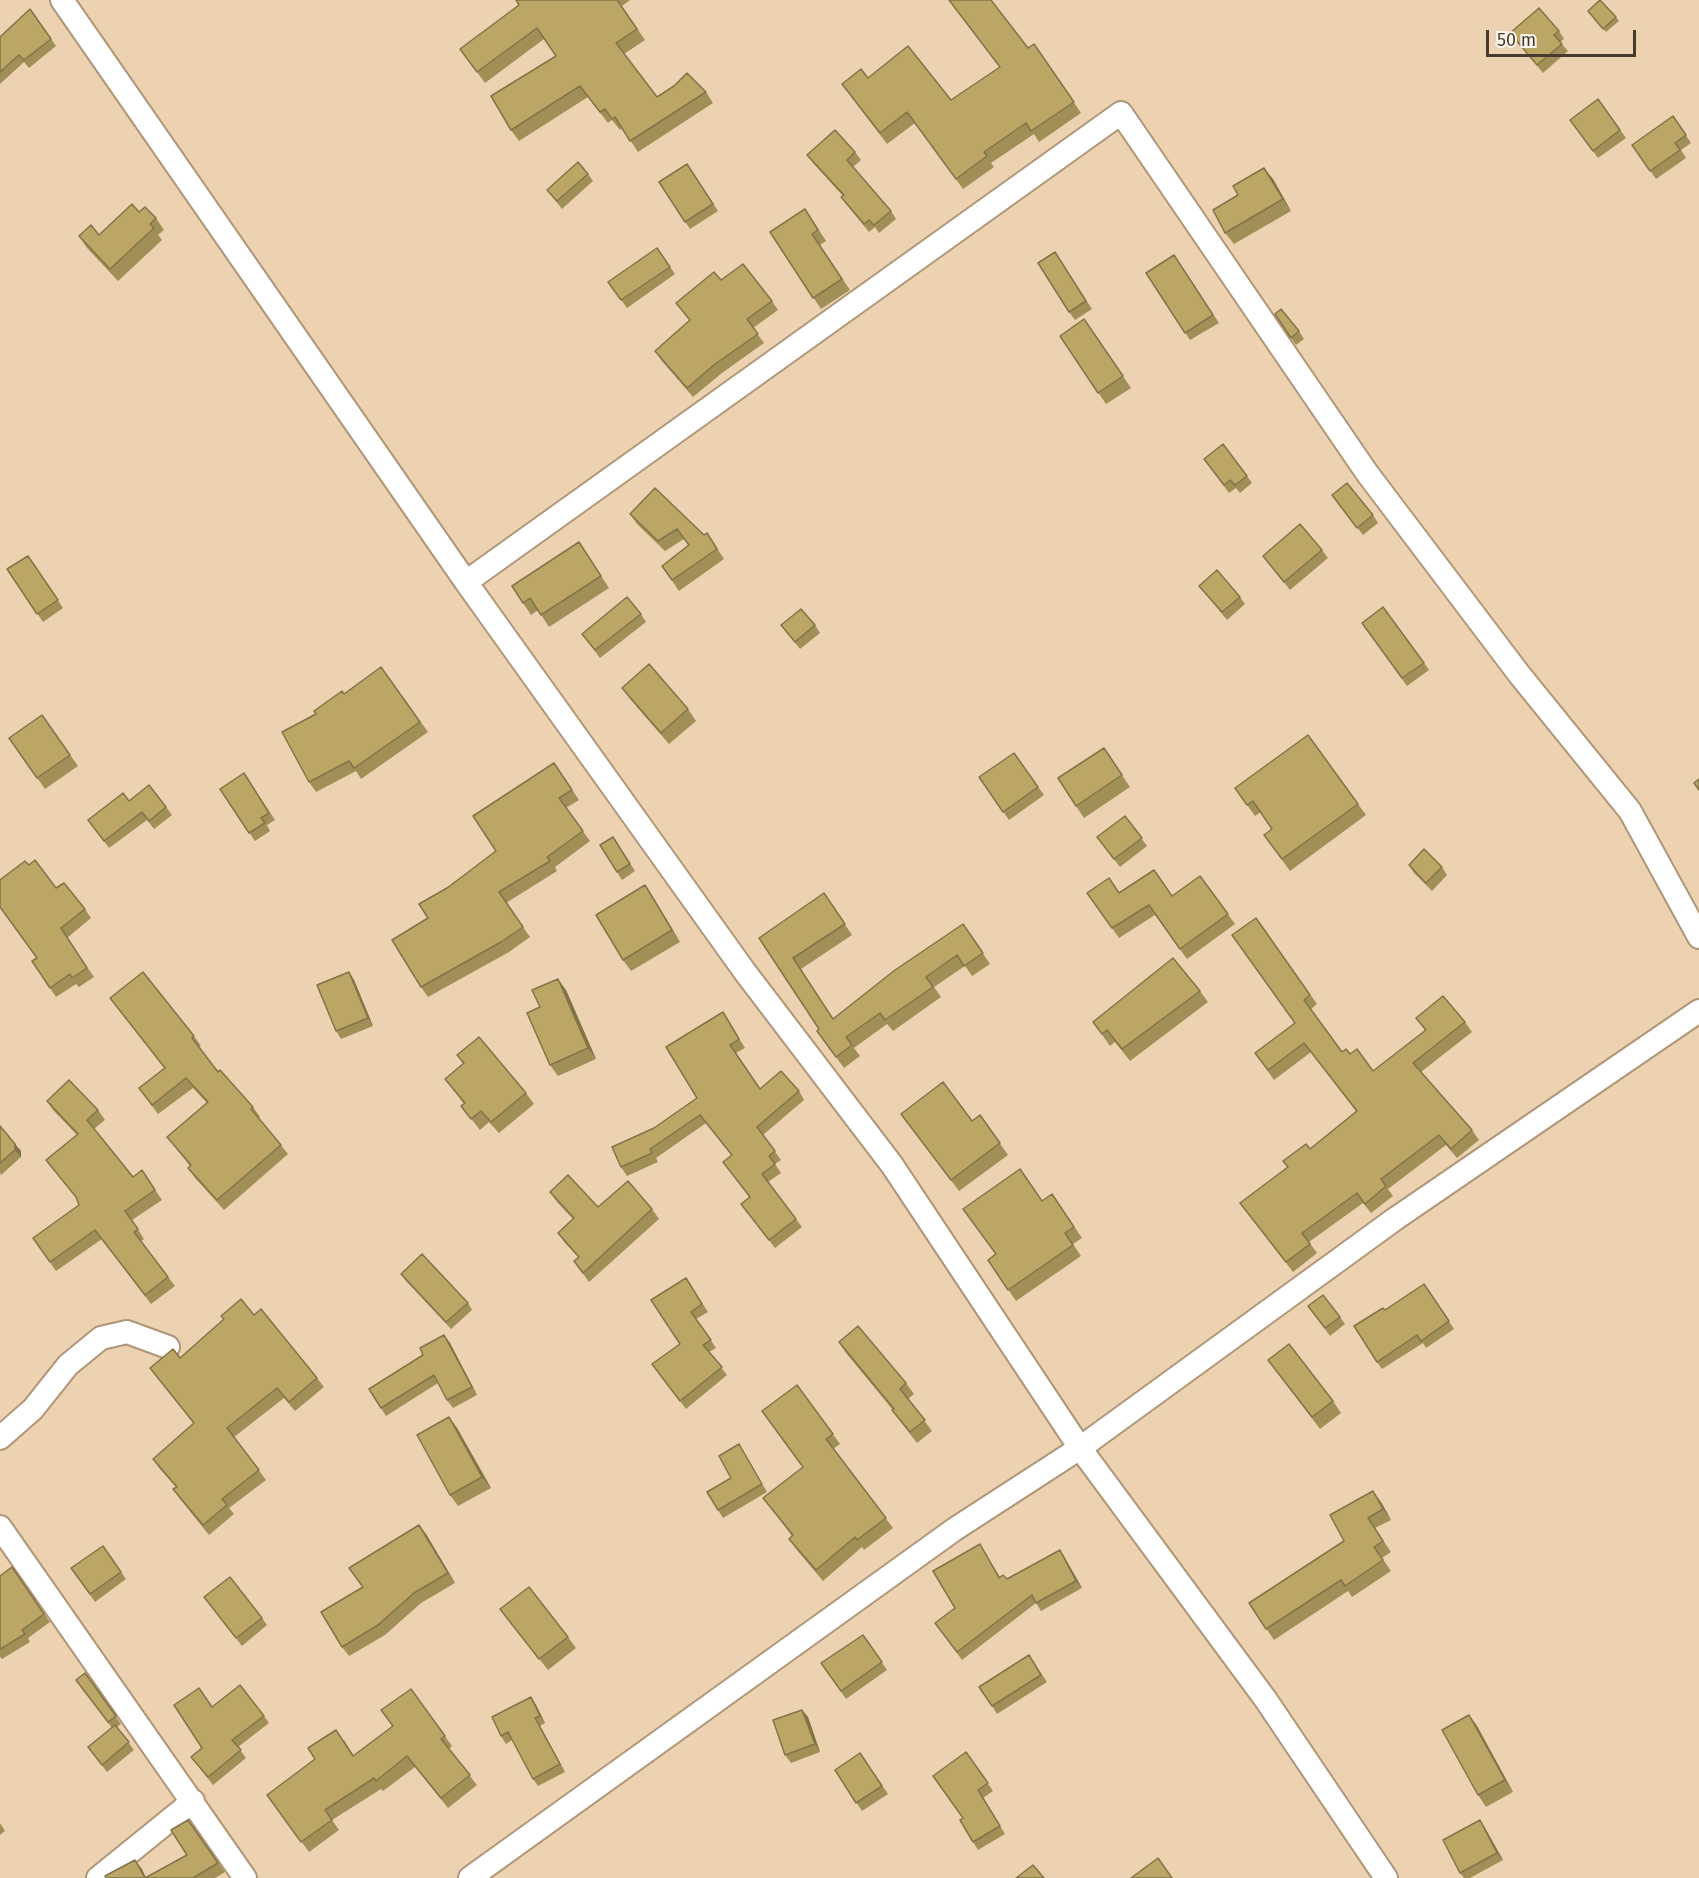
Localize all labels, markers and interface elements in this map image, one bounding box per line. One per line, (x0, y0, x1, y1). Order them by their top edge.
scale bar (1489, 18, 1639, 56)
text: 50 m (1497, 29, 1536, 51)

